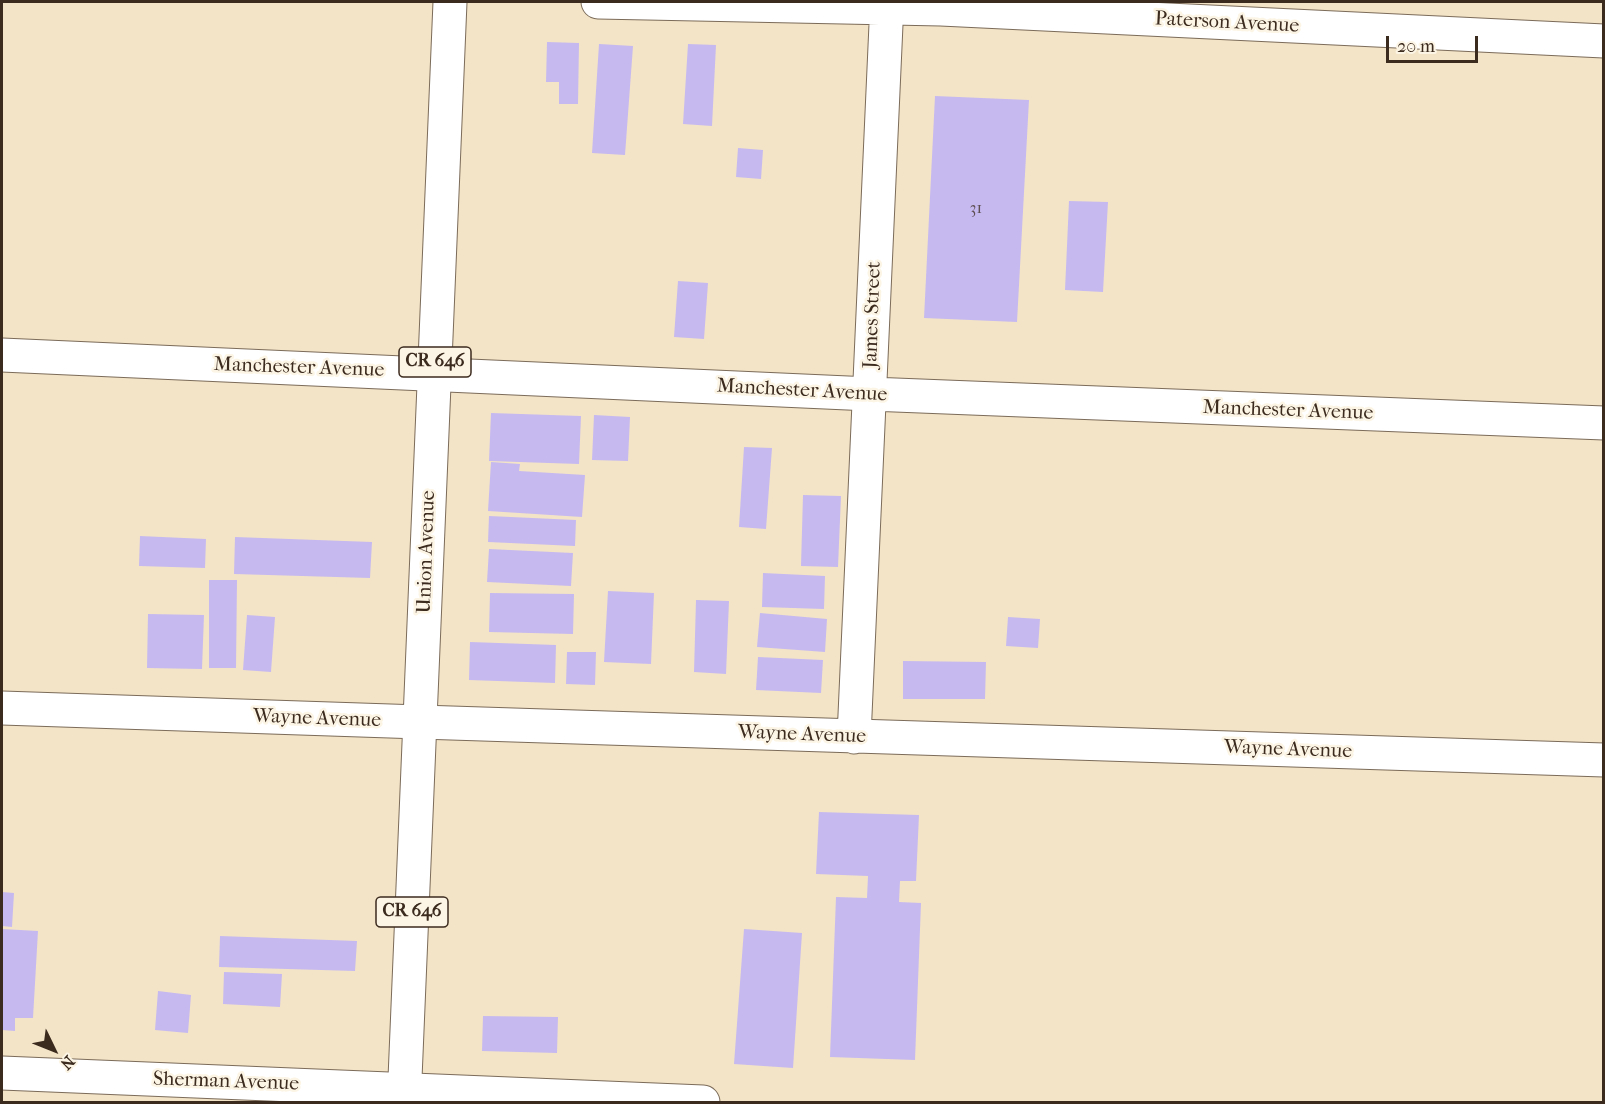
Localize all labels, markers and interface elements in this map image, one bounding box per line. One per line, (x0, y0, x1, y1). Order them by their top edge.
street label: Paterson Avenue (1154, 7, 1300, 39)
scale bar (1389, 24, 1480, 62)
text: 20 m (1397, 36, 1435, 57)
house number: 31 (970, 199, 982, 219)
street label: James Street (859, 261, 887, 369)
road number: CR 646 (399, 347, 471, 377)
street label: Manchester Avenue (213, 353, 385, 383)
street label: Manchester Avenue (716, 375, 888, 407)
street label: Manchester Avenue (1202, 396, 1374, 426)
street label: Union Avenue (413, 490, 441, 614)
street label: Wayne Avenue (253, 705, 381, 733)
street label: Wayne Avenue (738, 721, 866, 749)
street label: Wayne Avenue (1224, 736, 1352, 764)
road number: CR 646 (376, 897, 448, 927)
north arrow (24, 1020, 84, 1080)
text: N (56, 1052, 79, 1074)
street label: Sherman Avenue (153, 1067, 299, 1097)

